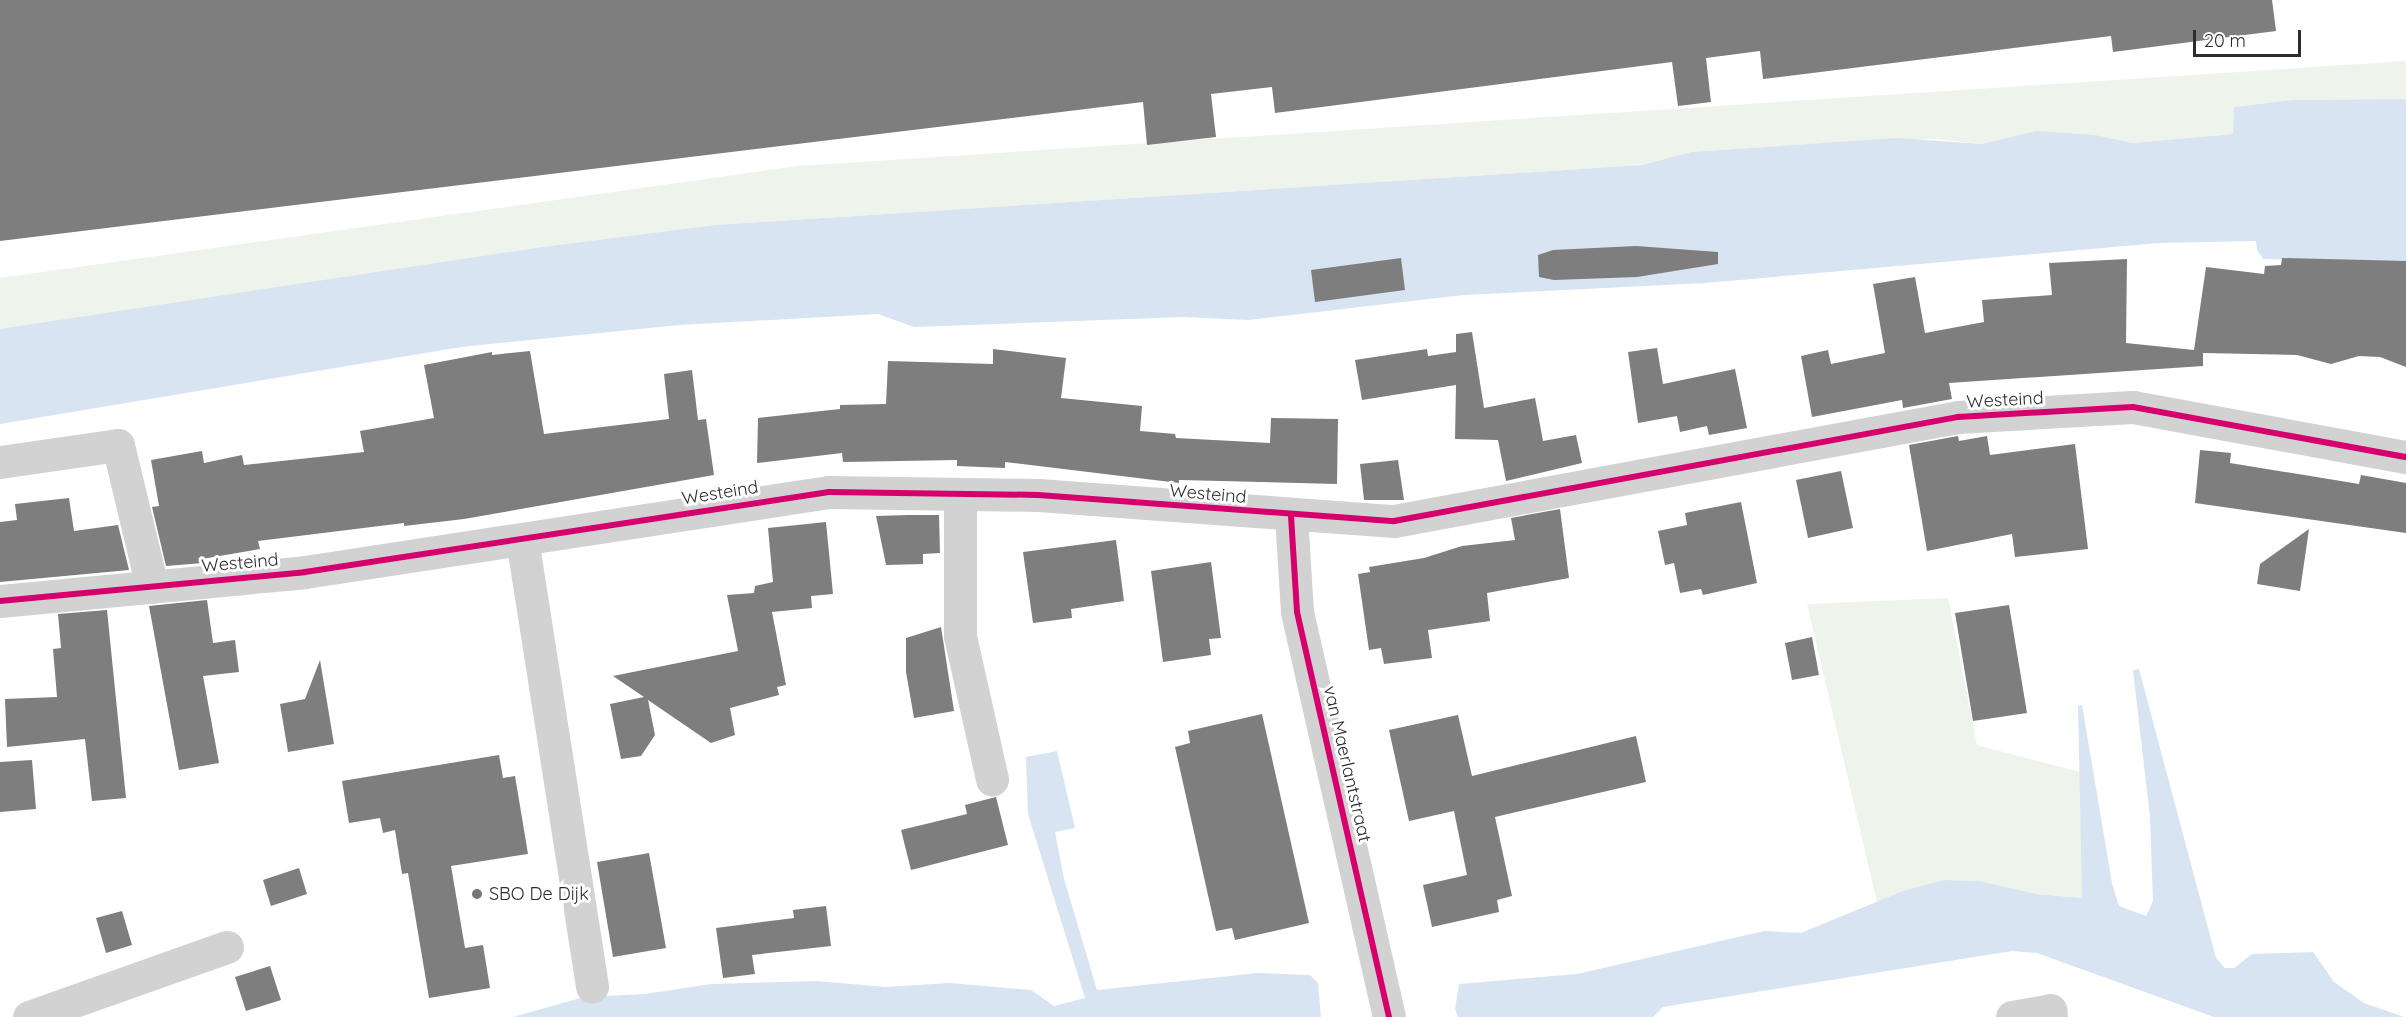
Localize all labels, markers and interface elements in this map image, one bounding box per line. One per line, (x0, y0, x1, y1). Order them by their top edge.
scale bar (2196, 18, 2304, 56)
text: 20 m (2204, 29, 2246, 52)
street label: Westeind (1966, 387, 2044, 413)
street label: Westeind (680, 476, 760, 510)
street label: Westeind (1169, 480, 1247, 508)
street label: Westeind (201, 549, 279, 577)
street label: van Maerlantstraat (1318, 684, 1376, 844)
place label: SBO De Dijk (489, 883, 589, 905)
marker: SBO De Dijk (470, 887, 484, 901)

